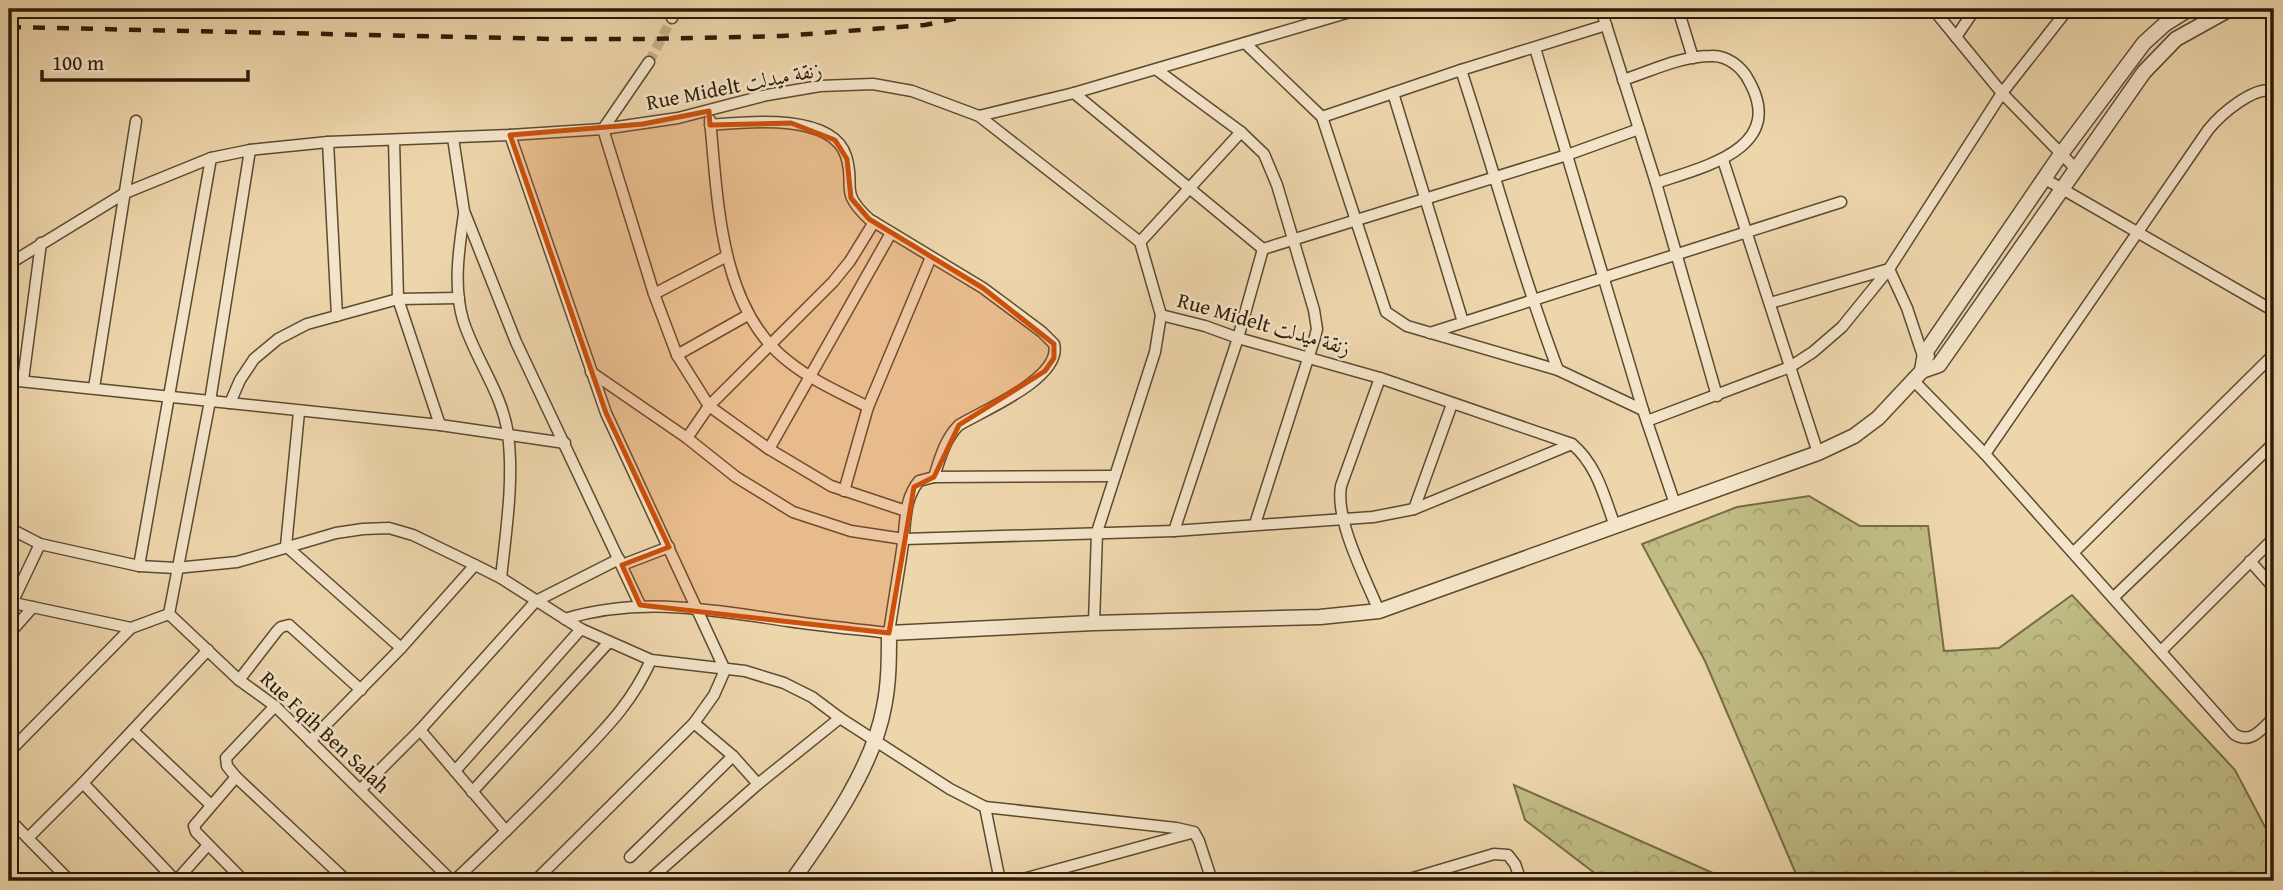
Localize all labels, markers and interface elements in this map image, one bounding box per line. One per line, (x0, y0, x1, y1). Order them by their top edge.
scale bar (42, 38, 248, 82)
text: 100 m (52, 47, 104, 78)
street label: Rue Midelt زنقة ميدلت (643, 53, 824, 118)
street label: Rue Midelt زنقة ميدلت (1174, 284, 1354, 363)
street label: Rue Fqih Ben Salah (254, 663, 397, 800)

